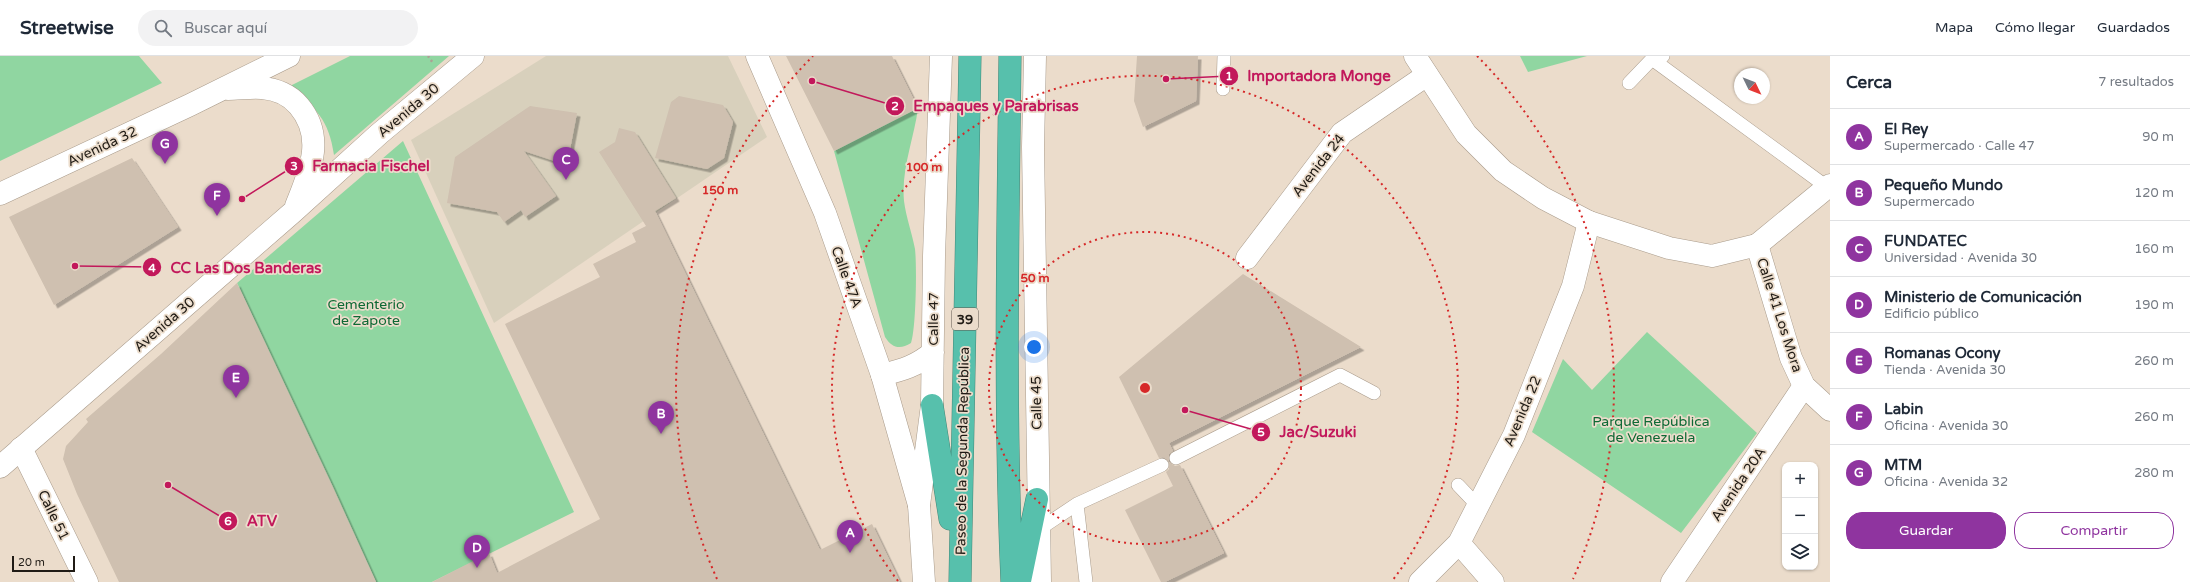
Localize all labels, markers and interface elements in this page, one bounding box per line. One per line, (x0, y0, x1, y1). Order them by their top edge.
search box (138, 10, 418, 46)
text: Streetwise (20, 17, 114, 39)
icon: search (152, 17, 174, 39)
text: Buscar aquí (184, 19, 267, 37)
text: Mapa (1935, 19, 1973, 36)
text: Cómo llegar (1995, 19, 2075, 36)
text: Guardados (2097, 19, 2170, 36)
callout: Importadora Monge (1219, 63, 1398, 90)
text: Importadora Monge (1247, 67, 1391, 86)
north arrow (1734, 68, 1770, 104)
text: 1 (1225, 69, 1233, 83)
text: Cerca (1846, 72, 1892, 93)
text: 7 resultados (2098, 74, 2174, 90)
street label: Avenida 30 (374, 80, 443, 141)
callout: Empaques y Parabrisas (885, 93, 1087, 120)
text: Empaques y Parabrisas (913, 97, 1079, 116)
text: 2 (891, 99, 899, 113)
text: El Rey (1884, 120, 1928, 138)
street label: Avenida 32 (65, 123, 140, 170)
text: A (1854, 129, 1864, 145)
text: 90 m (2142, 129, 2174, 145)
street label: Avenida 24 (1289, 130, 1348, 200)
pin: G (152, 131, 178, 164)
text: Supermercado · Calle 47 (1884, 138, 2035, 154)
pin: C (553, 147, 579, 180)
callout: Farmacia Fischel (284, 153, 438, 180)
text: Farmacia Fischel (312, 157, 430, 175)
text: 3 (290, 159, 298, 173)
text: 100 m (906, 160, 942, 174)
text: Pequeño Mundo (1884, 176, 2003, 194)
pin: F (204, 183, 230, 216)
text: 150 m (702, 183, 738, 197)
text: B (1854, 185, 1864, 201)
text: 120 m (2134, 185, 2174, 201)
text: Supermercado (1884, 194, 1975, 210)
text: FUNDATEC (1884, 232, 1967, 250)
text: C (1854, 241, 1864, 257)
text: 160 m (2134, 241, 2174, 257)
street label: Calle 47A (828, 244, 865, 310)
text: Universidad · Avenida 30 (1884, 250, 2037, 266)
callout: CC Las Dos Banderas (142, 254, 329, 281)
street label: Calle 41 Los Mora (1753, 256, 1806, 375)
text: CC Las Dos Banderas (170, 259, 322, 277)
text: 4 (148, 261, 156, 275)
text: 50 m (1020, 271, 1050, 285)
text: Ministerio de Comunicación (1884, 288, 2082, 306)
street label: Calle 47 (925, 292, 942, 346)
street label: Avenida 30 (130, 293, 198, 355)
park label: Cementerio de Zapote (327, 296, 405, 329)
text: D (1854, 297, 1864, 313)
text: 190 m (2134, 297, 2174, 313)
text: Edificio público (1884, 306, 1979, 322)
road number: 39 (952, 308, 978, 330)
your location (1024, 337, 1044, 357)
text: Romanas Ocony (1884, 344, 2001, 362)
street label: Paseo de la Segunda República (952, 347, 973, 555)
text: E (1855, 353, 1863, 369)
text: 260 m (2134, 353, 2174, 369)
text: Tienda · Avenida 30 (1884, 362, 2006, 378)
pin: E (223, 365, 249, 398)
street label: Avenida 22 (1500, 373, 1545, 449)
street label: Calle 45 (1028, 376, 1045, 430)
centre of rings (1138, 381, 1152, 395)
text: Labin (1884, 400, 1923, 418)
pin: B (648, 401, 674, 434)
text: F (1855, 409, 1863, 425)
text: 260 m (2134, 409, 2174, 425)
park label: Parque República de Venezuela (1592, 413, 1710, 446)
text: Oficina · Avenida 30 (1884, 418, 2008, 434)
callout: Jac/Suzuki (1251, 419, 1364, 446)
text: Jac/Suzuki (1279, 423, 1356, 441)
text: 5 (1257, 425, 1265, 439)
street label: Avenida 20A (1707, 444, 1769, 525)
text: MTM (1884, 456, 1922, 474)
map controls (1782, 462, 1818, 570)
button: + (1782, 462, 1818, 498)
text: G (1854, 465, 1864, 481)
text: 280 m (2134, 465, 2174, 481)
text: Oficina · Avenida 32 (1884, 474, 2008, 490)
street label: Calle 51 (34, 487, 73, 543)
button: − (1782, 498, 1818, 534)
callout: ATV (218, 508, 285, 535)
text: ATV (247, 512, 278, 530)
button: Guardar (1846, 512, 2006, 549)
button: Compartir (2014, 512, 2174, 549)
text: 6 (224, 514, 232, 528)
pin: A (837, 520, 863, 553)
button: layers (1782, 534, 1818, 570)
pin: D (464, 535, 490, 568)
scale bar (12, 554, 75, 573)
text: 20 m (18, 556, 45, 569)

